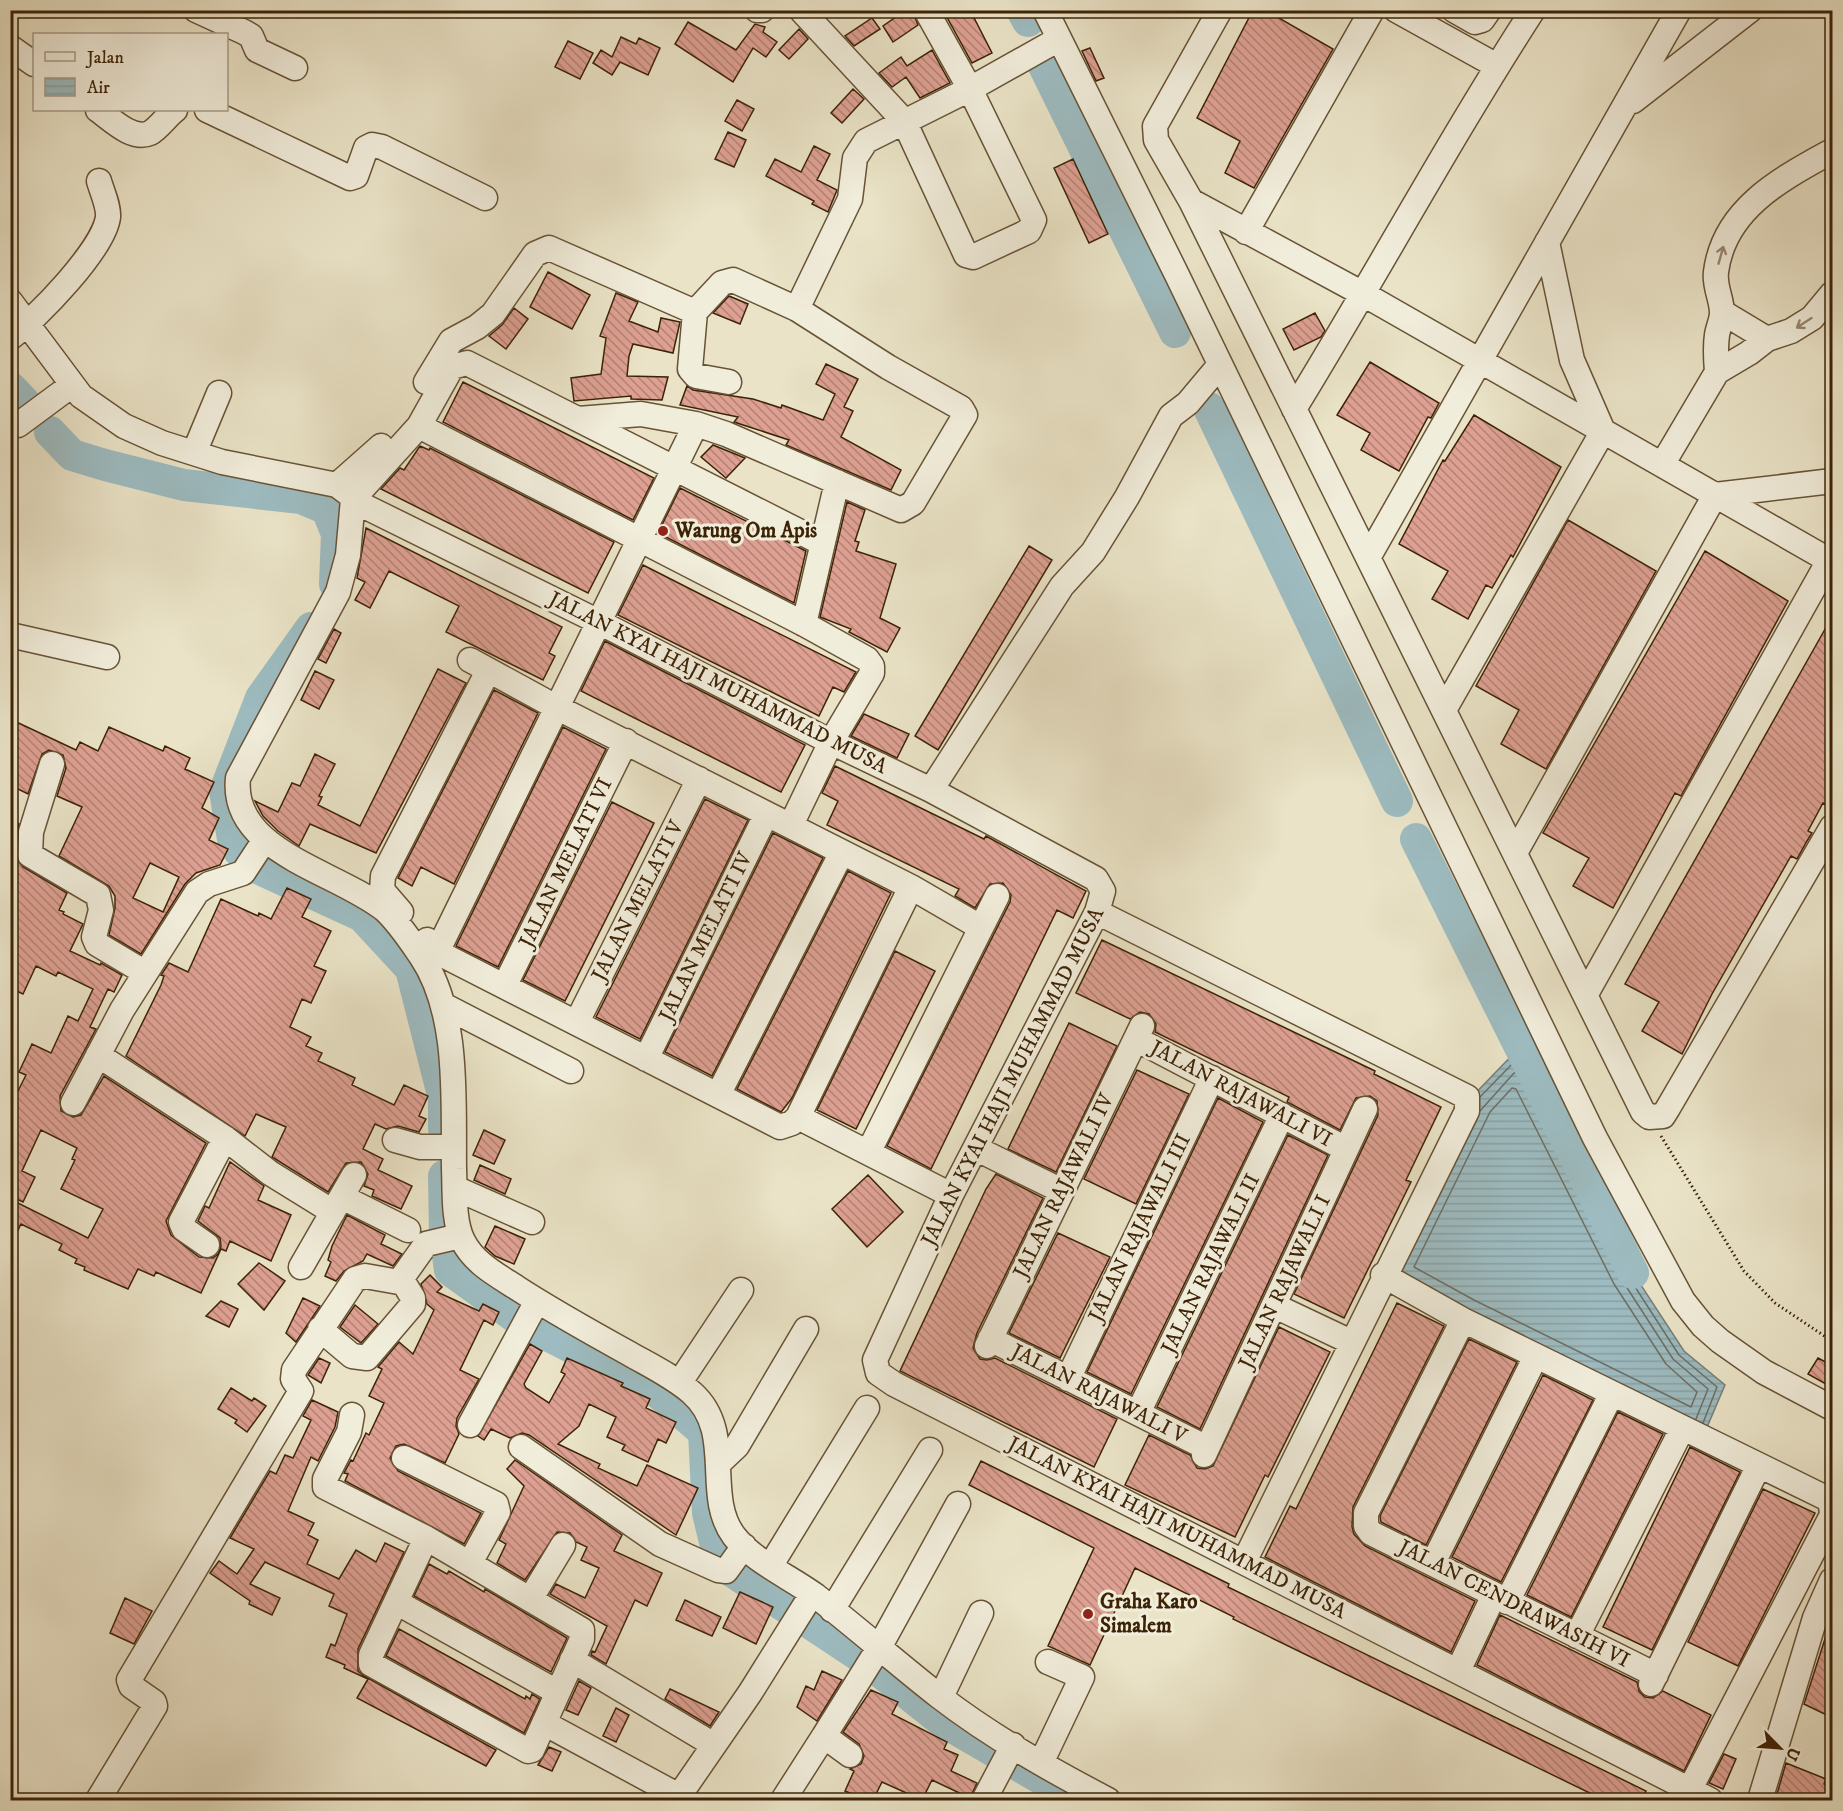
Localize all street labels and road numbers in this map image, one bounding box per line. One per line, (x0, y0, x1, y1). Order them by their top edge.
street label: JALAN KYAI HAJI MUHAMMAD MUSA (543, 585, 892, 780)
street label: JALAN MELATI VI (513, 774, 618, 954)
street label: JALAN MELATI V (585, 816, 690, 987)
street label: JALAN MELATI IV (653, 847, 759, 1028)
street label: JALAN KYAI HAJI MUHAMMAD MUSA (915, 903, 1110, 1252)
street label: JALAN RAJAWALI VI (1144, 1034, 1336, 1153)
street label: JALAN RAJAWALI IV (1007, 1089, 1120, 1284)
street label: JALAN RAJAWALI III (1082, 1130, 1197, 1328)
street label: JALAN RAJAWALI II (1155, 1170, 1266, 1360)
street label: JALAN RAJAWALI I (1232, 1191, 1337, 1375)
street label: JALAN RAJAWALI V (1005, 1338, 1192, 1450)
street label: JALAN KYAI HAJI MUHAMMAD MUSA (1002, 1430, 1351, 1625)
street label: JALAN CENDRAWASIH VI (1392, 1533, 1634, 1674)

